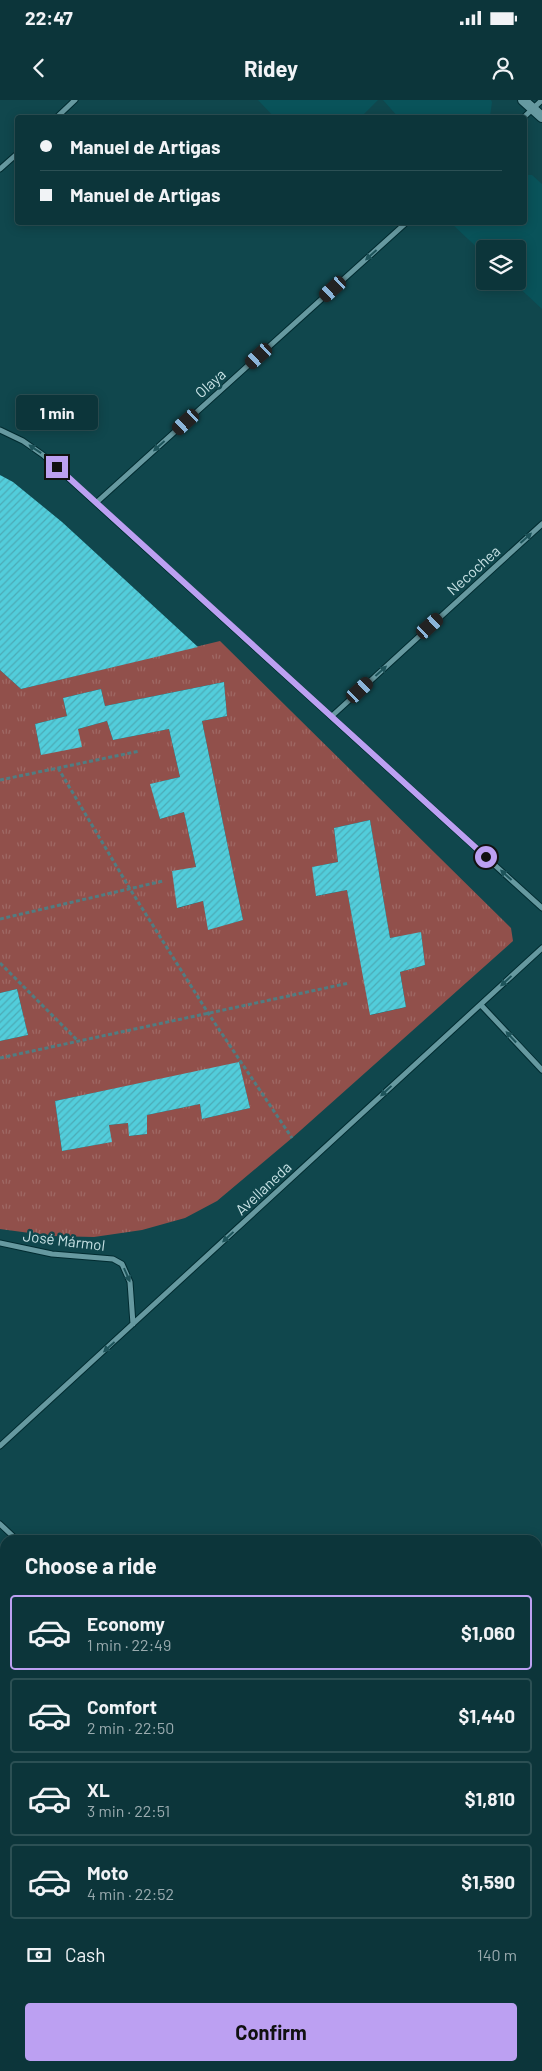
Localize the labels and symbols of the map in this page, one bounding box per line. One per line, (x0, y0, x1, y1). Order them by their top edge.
one-way arrow (365, 249, 377, 261)
car (316, 273, 349, 305)
car (242, 340, 275, 372)
street label: Olaya (191, 365, 229, 401)
callout: 1 min (16, 394, 98, 430)
car (169, 406, 202, 438)
one-way arrow (154, 440, 166, 452)
one-way arrow (28, 444, 42, 454)
route end (46, 456, 68, 478)
one-way arrow (520, 532, 532, 544)
street label: Necochea (443, 541, 503, 599)
car (413, 610, 446, 642)
one-way arrow (374, 665, 386, 677)
car (343, 674, 376, 706)
route start (475, 846, 497, 868)
one-way arrow (500, 869, 512, 881)
one-way arrow (501, 975, 513, 987)
one-way arrow (505, 1032, 517, 1044)
one-way arrow (381, 1085, 393, 1097)
street label: Avellaneda (231, 1158, 295, 1218)
street label: José Mármol (22, 1226, 106, 1254)
one-way arrow (223, 1231, 235, 1243)
one-way arrow (123, 1268, 131, 1282)
one-way arrow (103, 1341, 115, 1353)

